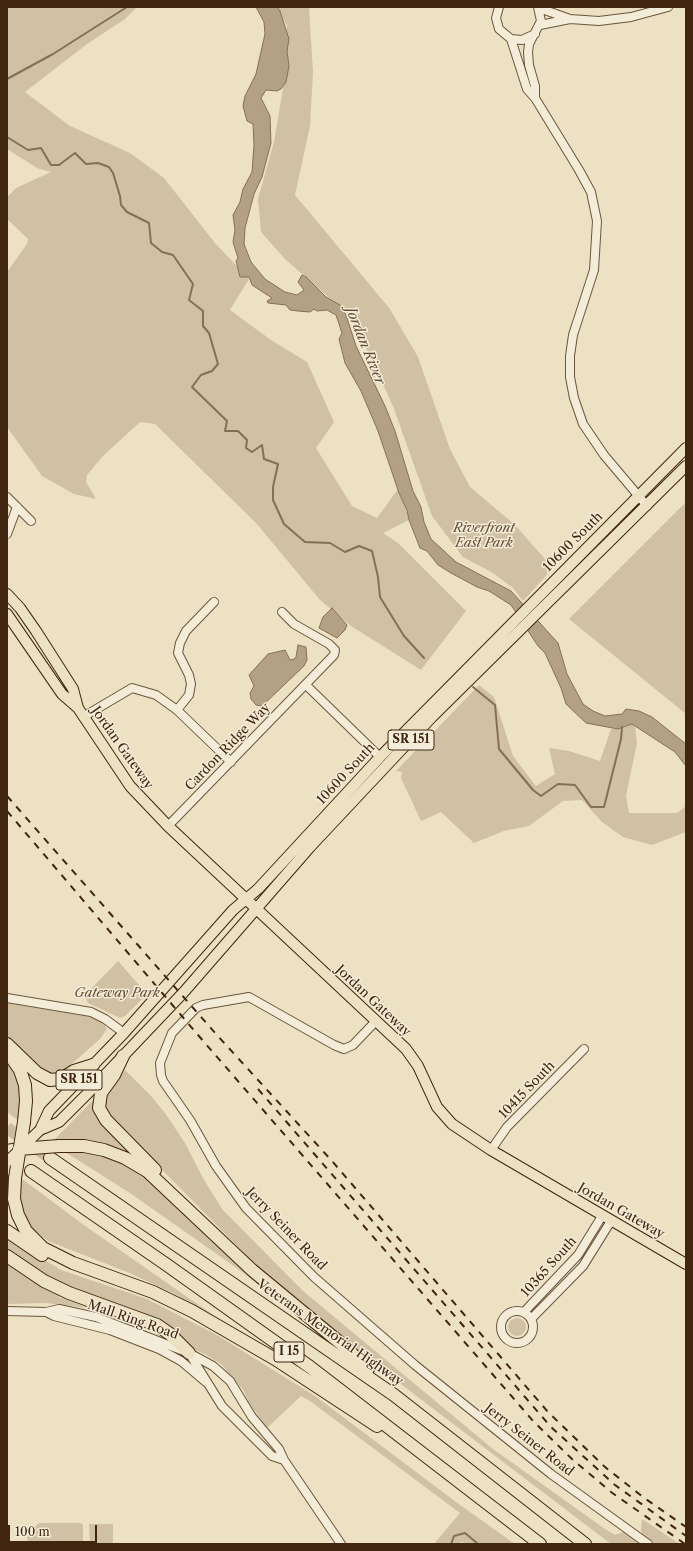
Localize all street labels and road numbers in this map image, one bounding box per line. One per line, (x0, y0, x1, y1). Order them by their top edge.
street label: 10600 South (540, 509, 606, 575)
street label: Cardon Ridge Way (182, 700, 274, 794)
street label: Jordan Gateway (88, 704, 156, 792)
road number: SR 151 (388, 730, 434, 750)
street label: 10600 South (314, 740, 378, 808)
street label: Jordan Gateway (332, 962, 414, 1040)
street label: 10415 South (496, 1058, 558, 1122)
road number: SR 151 (56, 1070, 102, 1090)
street label: Jordan Gateway (575, 1180, 667, 1242)
street label: Jerry Seiner Road (243, 1184, 329, 1274)
street label: 10365 South (518, 1234, 580, 1300)
street label: Veterans Memorial Highway (254, 1277, 406, 1389)
street label: Mall Ring Road (85, 1297, 181, 1343)
road number: I 15 (274, 1342, 304, 1362)
street label: Jerry Seiner Road (481, 1400, 577, 1480)

